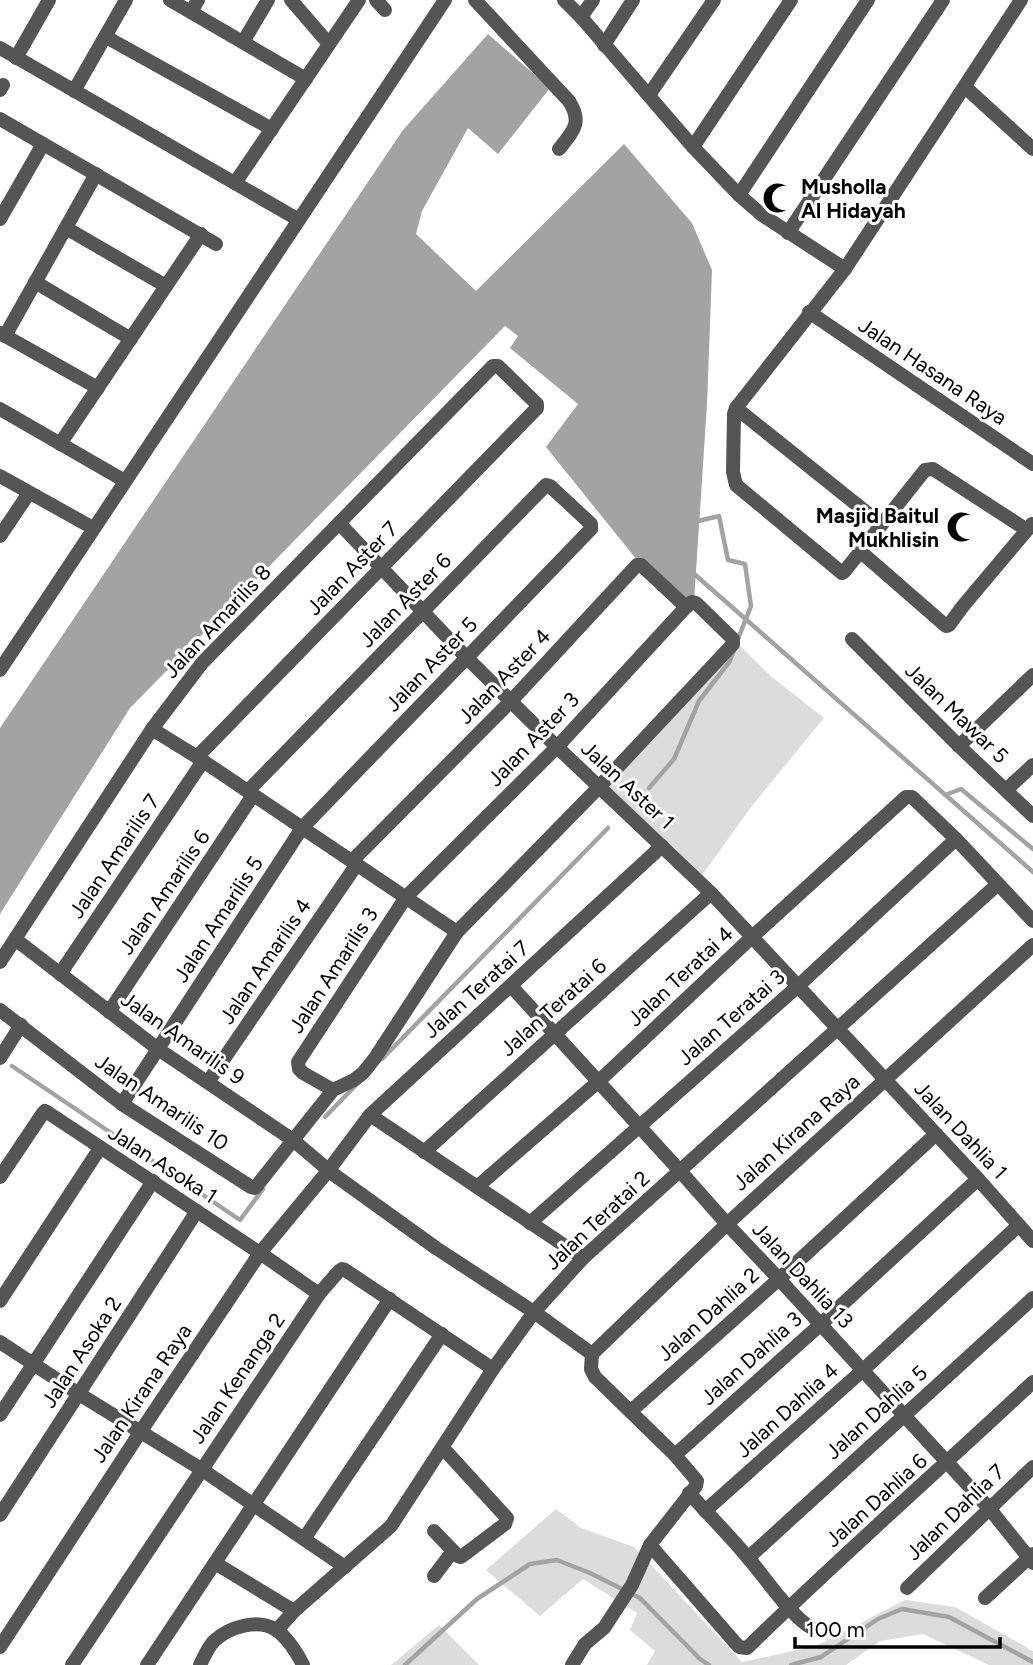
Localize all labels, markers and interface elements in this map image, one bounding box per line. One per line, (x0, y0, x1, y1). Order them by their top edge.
place label: Musholla Al Hidayah (801, 174, 906, 223)
mosque icon: Musholla Al Hidayah (761, 181, 795, 215)
street label: Jalan Hasana Raya (854, 312, 1012, 430)
place label: Masjid Baitul Mukhlisin (816, 503, 939, 552)
mosque icon: Masjid Baitul Mukhlisin (945, 510, 979, 544)
street label: Jalan Aster 7 (301, 516, 403, 620)
street label: Jalan Aster 6 (354, 548, 456, 652)
street label: Jalan Amarilis 8 (158, 559, 276, 683)
street label: Jalan Aster 5 (380, 612, 482, 716)
street label: Jalan Aster 4 (452, 623, 556, 729)
street label: Jalan Mawar 5 (900, 658, 1014, 768)
street label: Jalan Aster 3 (482, 687, 584, 791)
street label: Jalan Aster 1 (576, 736, 680, 834)
street label: Jalan Amarilis 7 (63, 789, 165, 923)
street label: Jalan Amarilis 6 (113, 825, 215, 959)
street label: Jalan Amarilis 5 (168, 851, 268, 987)
street label: Jalan Amarilis 4 (214, 893, 316, 1029)
street label: Jalan Amarilis 3 (283, 903, 383, 1037)
street label: Jalan Teratai 4 (622, 921, 738, 1031)
street label: Jalan Teratai 7 (418, 935, 534, 1043)
street label: Jalan Teratai 6 (495, 953, 611, 1061)
street label: Jalan Teratai 3 (672, 964, 790, 1070)
street label: Jalan Amarilis 9 (116, 986, 250, 1090)
street label: Jalan Amarilis 10 (91, 1048, 233, 1156)
street label: Jalan Kirana Raya (727, 1068, 865, 1196)
street label: Jalan Dahlia 1 (909, 1076, 1013, 1184)
street label: Jalan Asoka 1 (104, 1120, 222, 1208)
street label: Jalan Teratai 2 (540, 1165, 654, 1275)
street label: Jalan Dahlia 13 (747, 1217, 859, 1333)
street label: Jalan Dahlia 2 (652, 1262, 764, 1366)
street label: Jalan Asoka 2 (36, 1292, 126, 1412)
street label: Jalan Dahlia 3 (695, 1306, 807, 1410)
street label: Jalan Kenanga 2 (184, 1308, 290, 1448)
street label: Jalan Kirana Raya (85, 1319, 197, 1467)
street label: Jalan Dahlia 4 (731, 1358, 843, 1462)
street label: Jalan Dahlia 5 (820, 1360, 932, 1464)
street label: Jalan Dahlia 6 (820, 1448, 932, 1552)
street label: Jalan Dahlia 7 (901, 1459, 1009, 1565)
scale bar (795, 1606, 1000, 1650)
text: 100 m (806, 1617, 865, 1642)

